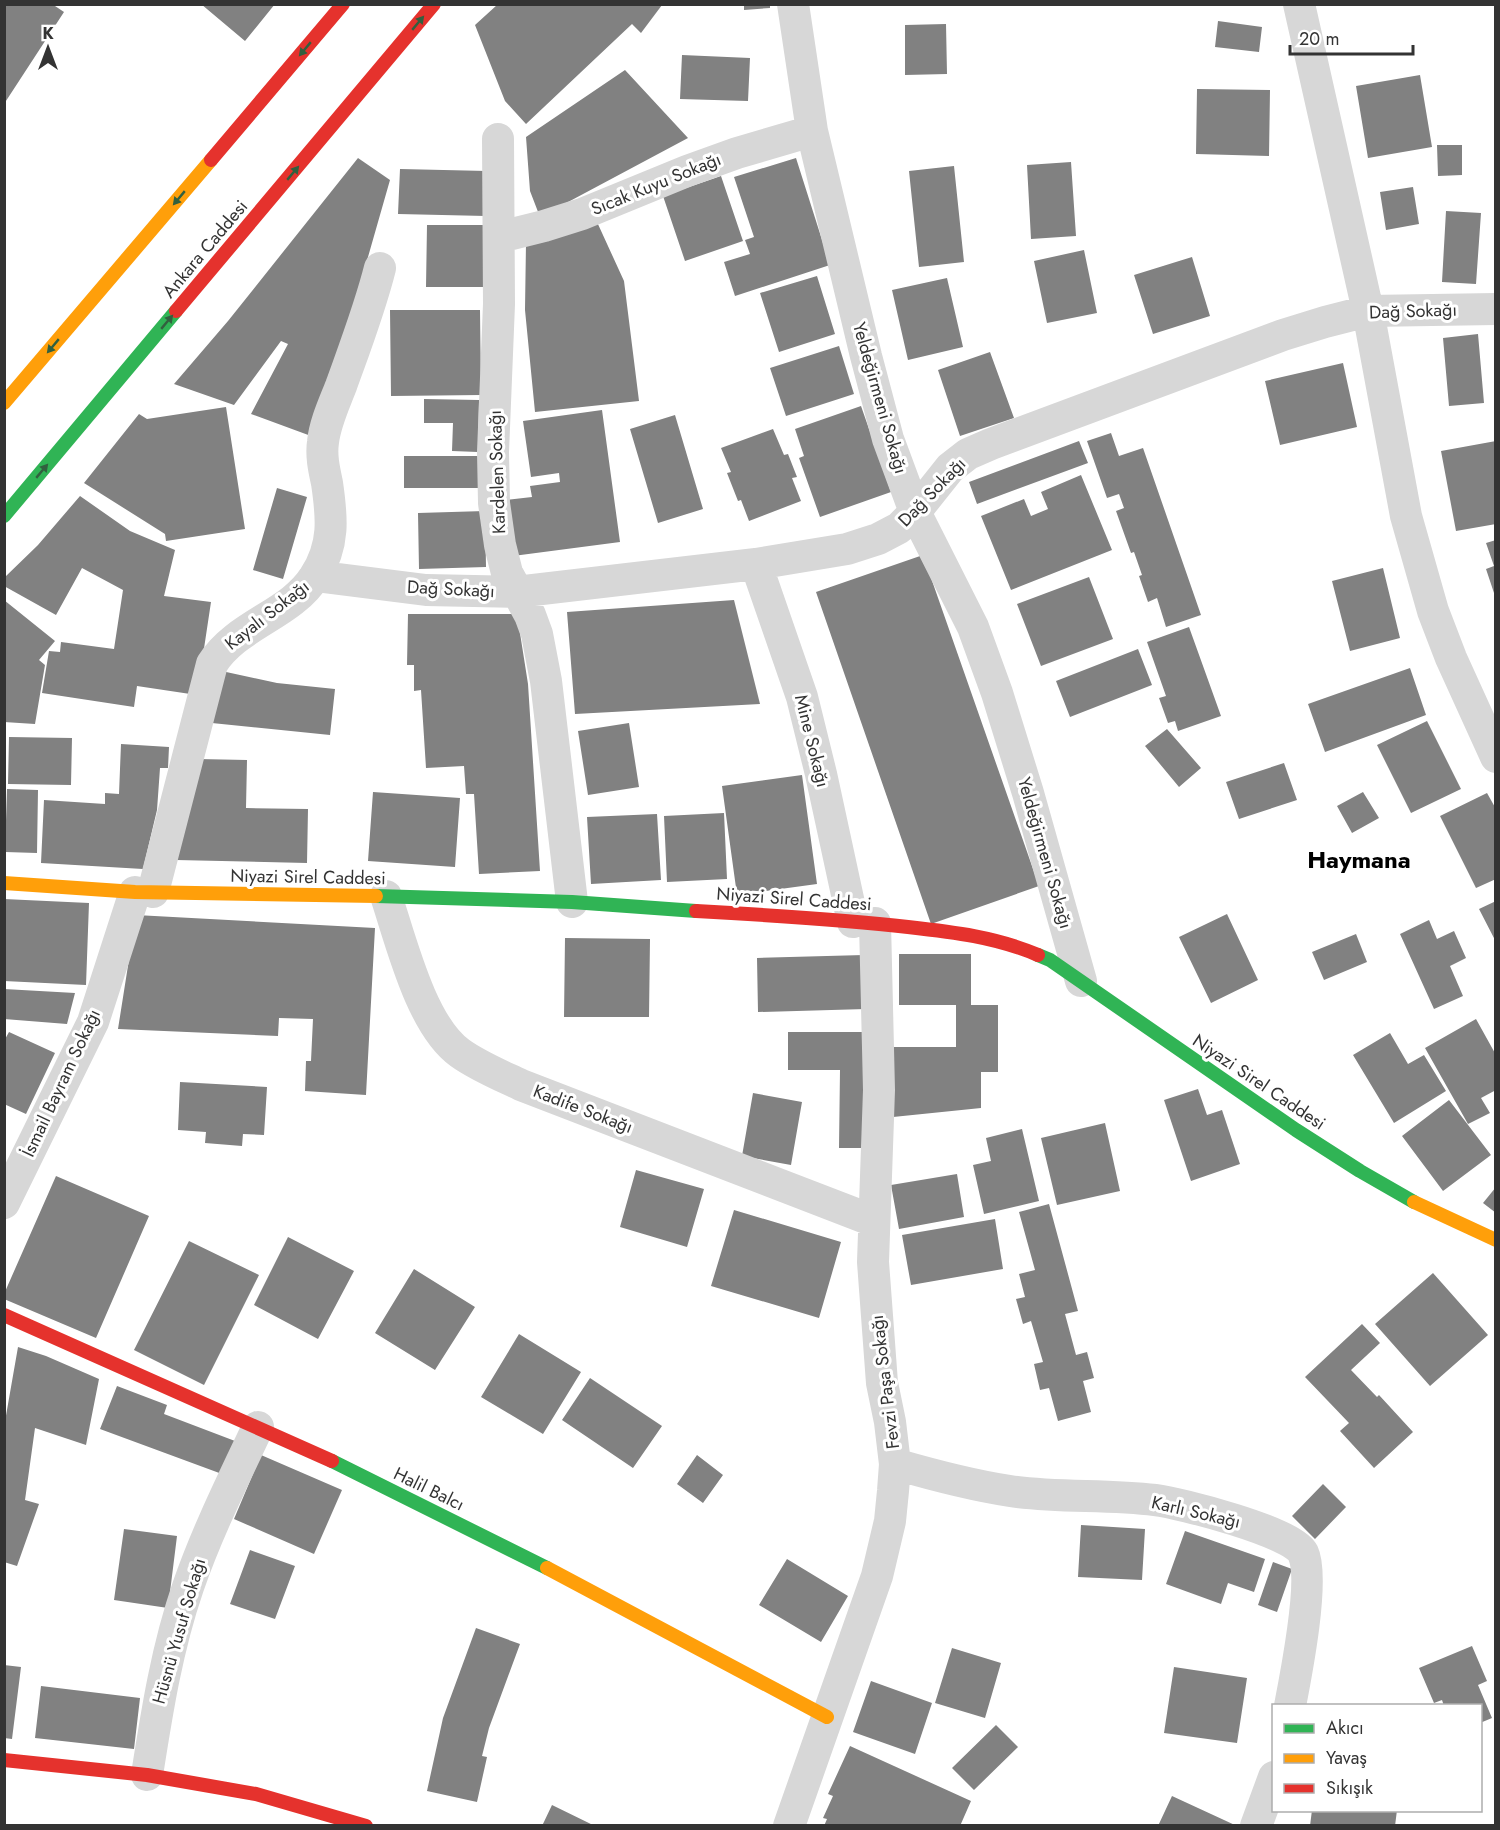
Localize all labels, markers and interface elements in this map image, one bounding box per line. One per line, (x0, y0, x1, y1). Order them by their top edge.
one-way arrow (411, 16, 424, 31)
north arrow (18, 18, 78, 78)
scale bar (1290, 18, 1413, 56)
text: K (42, 22, 54, 45)
text: 20 m (1299, 26, 1339, 52)
one-way arrow (299, 41, 312, 57)
street label: Sıcak Kuyu Sokağı (587, 146, 725, 222)
one-way arrow (286, 165, 299, 181)
one-way arrow (173, 190, 186, 205)
street label: Ankara Caddesi (156, 194, 254, 304)
street label: Dağ Sokağı (1369, 296, 1457, 326)
one-way arrow (161, 314, 174, 330)
street label: Yeldeğirmeni Sokağı (846, 319, 914, 477)
one-way arrow (47, 338, 60, 353)
street label: Kardelen Sokağı (482, 410, 512, 534)
street label: Dağ Sokağı (892, 451, 972, 533)
one-way arrow (35, 464, 48, 479)
street label: Kayalı Sokağı (219, 574, 315, 656)
street label: Dağ Sokağı (406, 574, 496, 604)
street label: Mine Sokağı (788, 692, 836, 790)
street label: Yeldeğirmeni Sokağı (1011, 774, 1079, 932)
district label: Haymana (1307, 842, 1411, 877)
street label: Niyazi Sirel Caddesi (230, 863, 386, 891)
street label: Niyazi Sirel Caddesi (716, 881, 872, 917)
street label: İsmail Bayram Sokağı (15, 1005, 107, 1161)
street label: Niyazi Sirel Caddesi (1187, 1028, 1331, 1136)
street label: Kadife Sokağı (529, 1078, 637, 1140)
street label: Fevzi Paşa Sokağı (864, 1314, 906, 1450)
street label: Halil Balcı (389, 1461, 469, 1517)
street label: Karlı Sokağı (1149, 1489, 1243, 1535)
street label: Hüsnü Yusuf Sokağı (146, 1555, 212, 1707)
legend (1272, 1704, 1482, 1812)
text: Akıcı (1326, 1715, 1364, 1741)
text: Yavaş (1326, 1745, 1367, 1771)
text: Sıkışık (1326, 1775, 1373, 1801)

